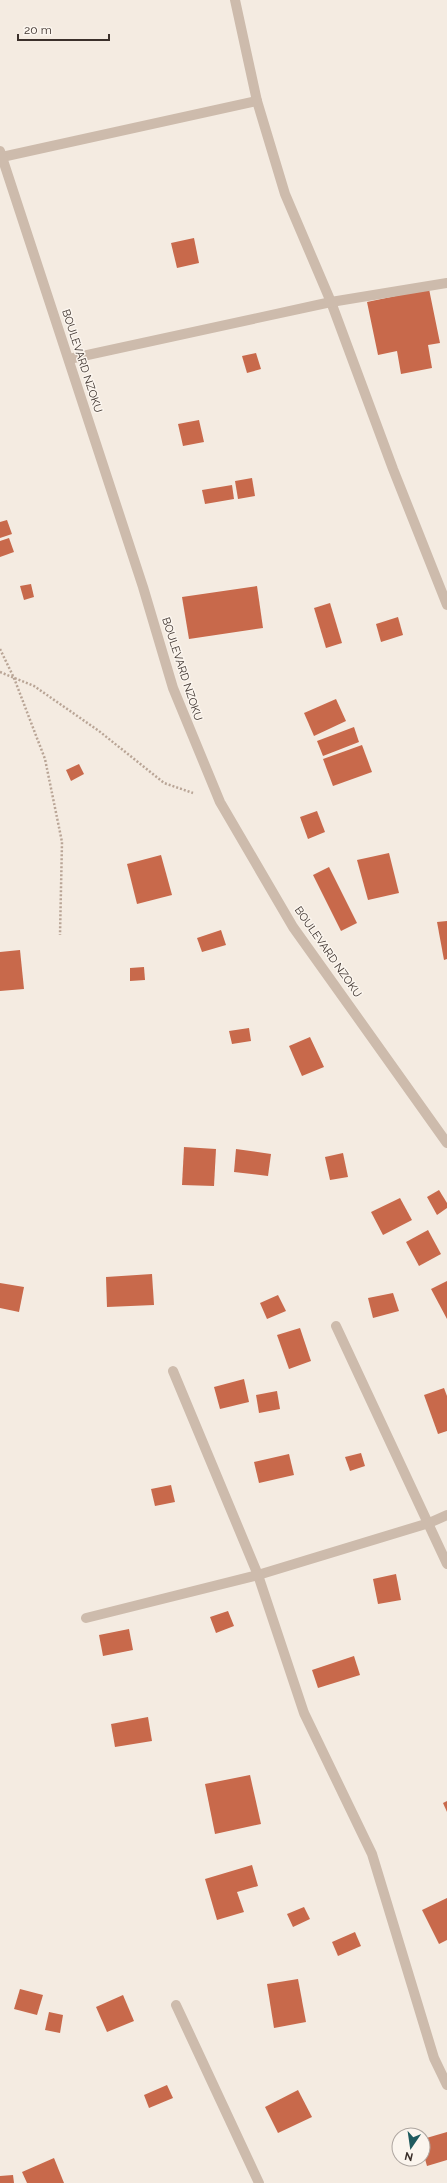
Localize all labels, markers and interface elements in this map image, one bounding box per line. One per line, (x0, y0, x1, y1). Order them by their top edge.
scale bar (18, 16, 109, 42)
text: 20 m (24, 23, 52, 37)
street label: BOULEVARD NZOKU (59, 308, 105, 414)
street label: BOULEVARD NZOKU (159, 616, 205, 722)
street label: BOULEVARD NZOKU (292, 904, 364, 1000)
north arrow (391, 2127, 431, 2167)
text: N (403, 2149, 414, 2164)

